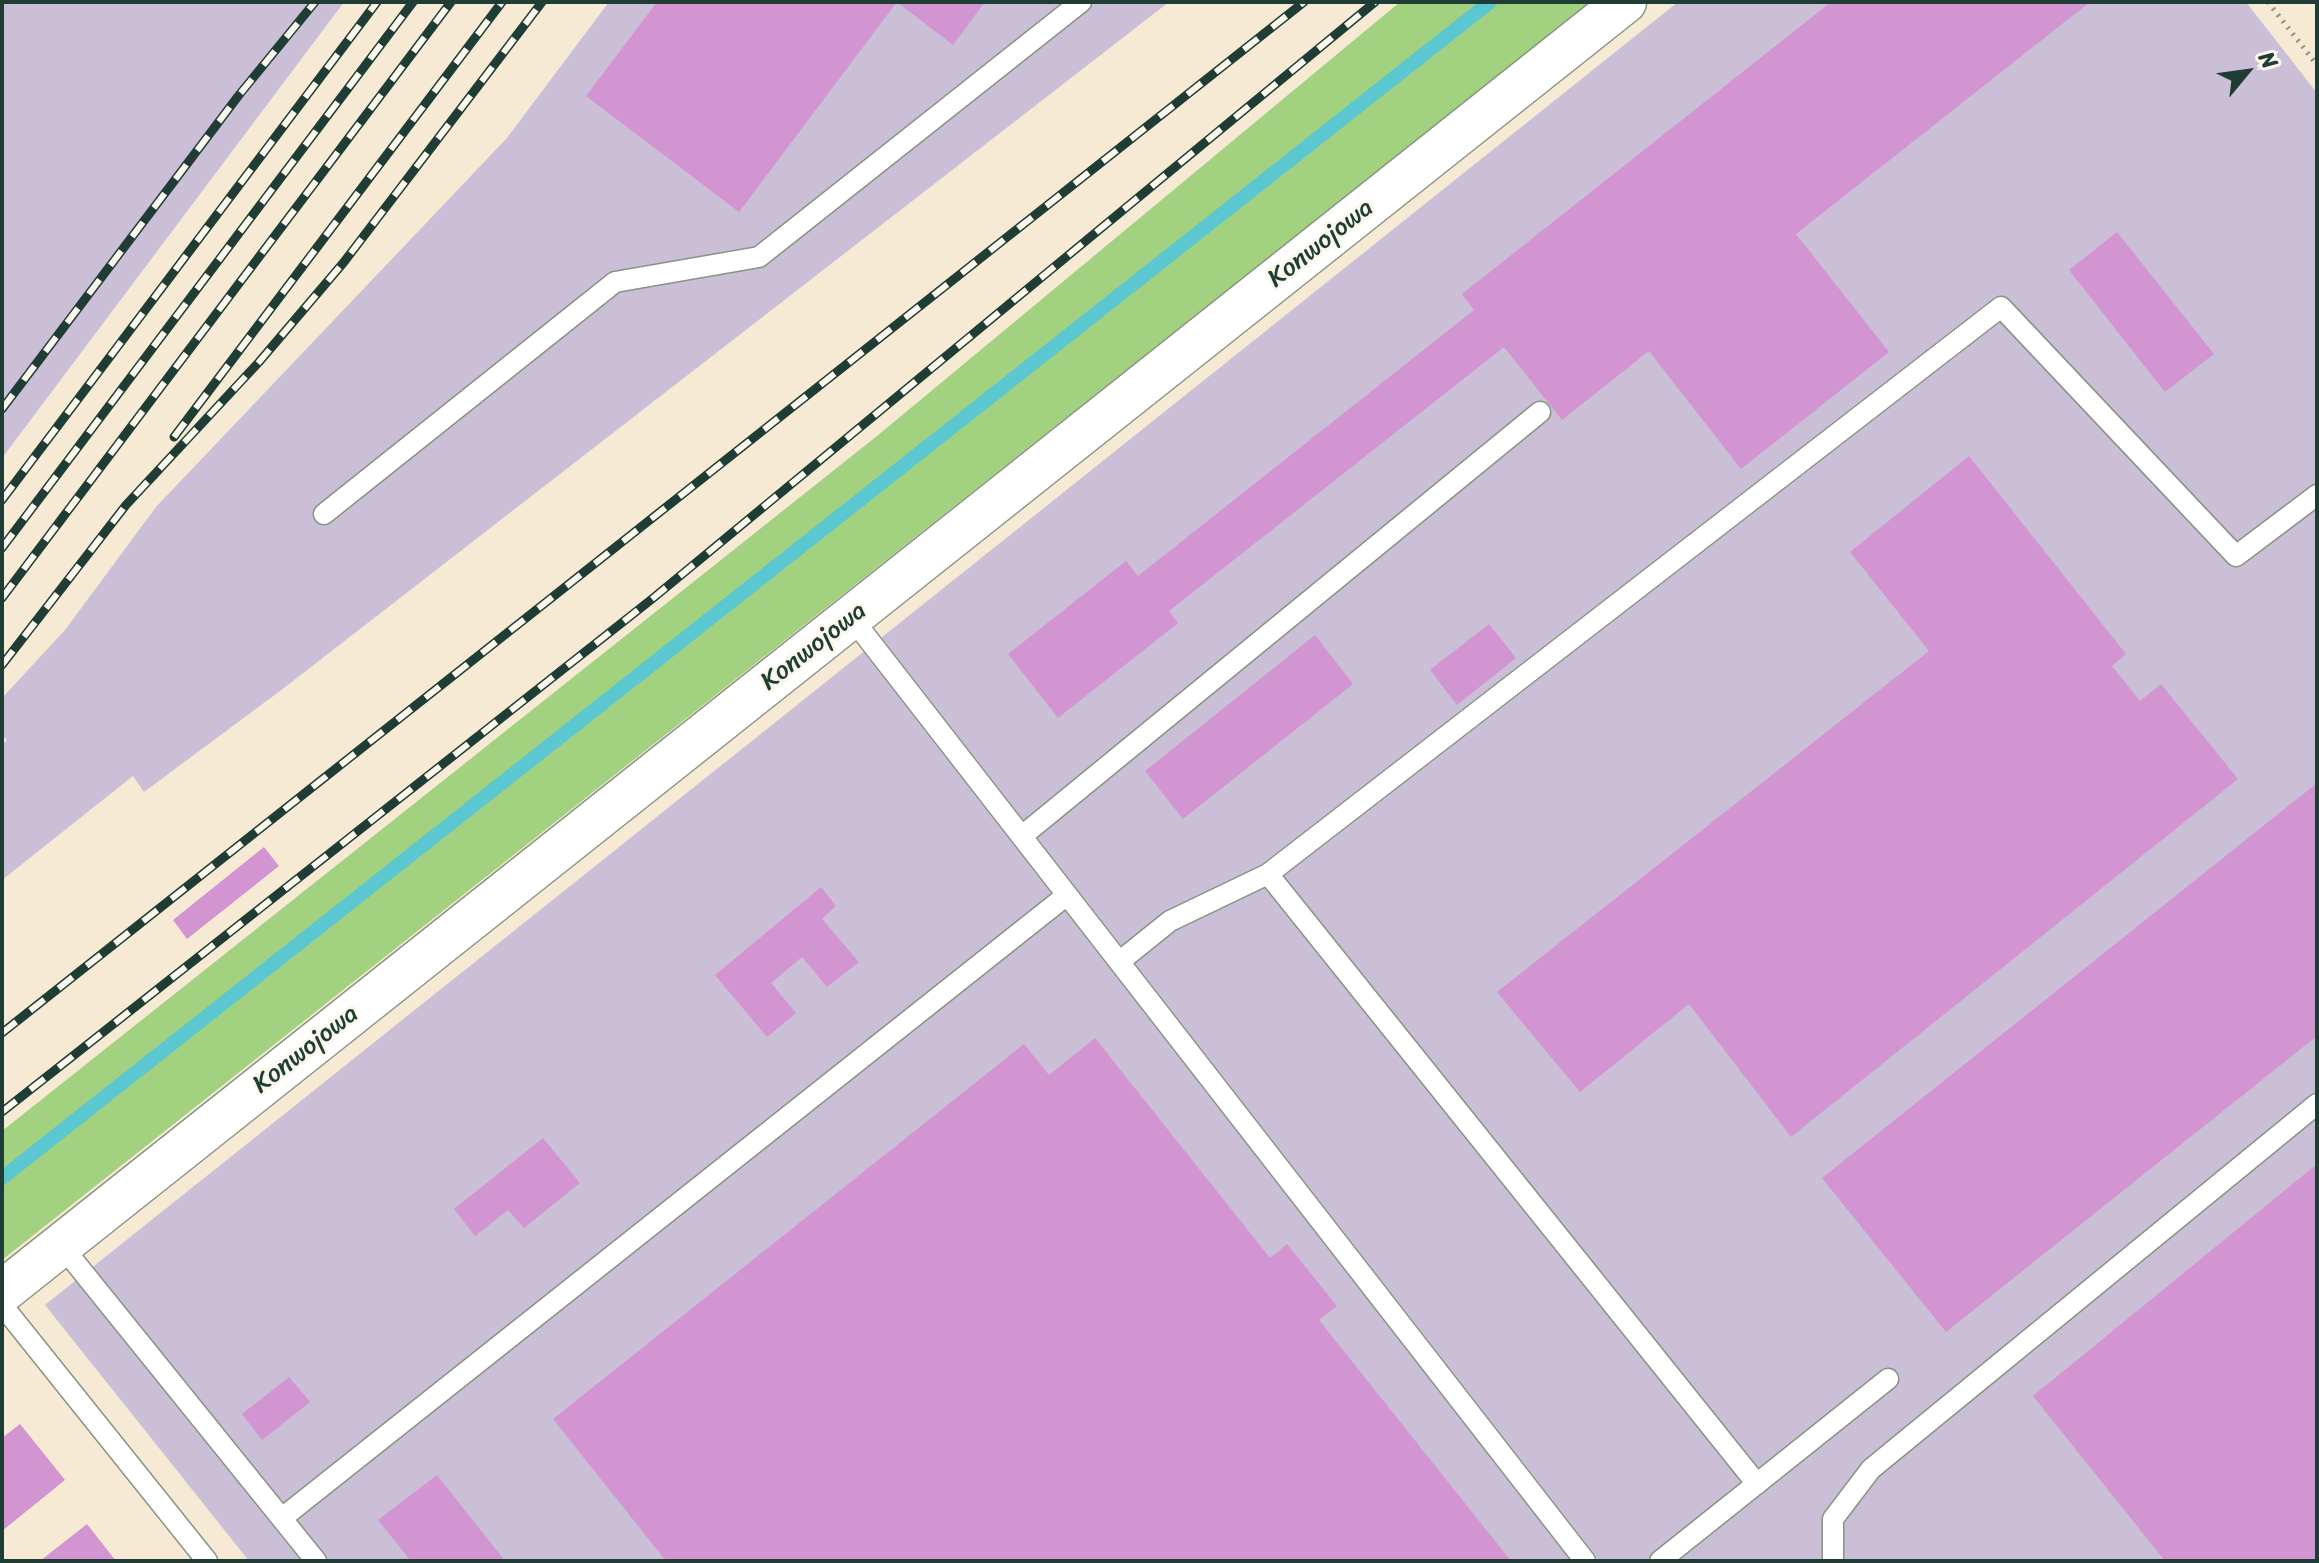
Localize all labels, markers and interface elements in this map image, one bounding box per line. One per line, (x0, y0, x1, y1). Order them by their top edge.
north arrow (2207, 32, 2287, 112)
text: N (2248, 44, 2289, 76)
street label: Konwojowa (1262, 193, 1380, 295)
street label: Konwojowa (755, 596, 873, 698)
street label: Konwojowa (247, 999, 365, 1101)

